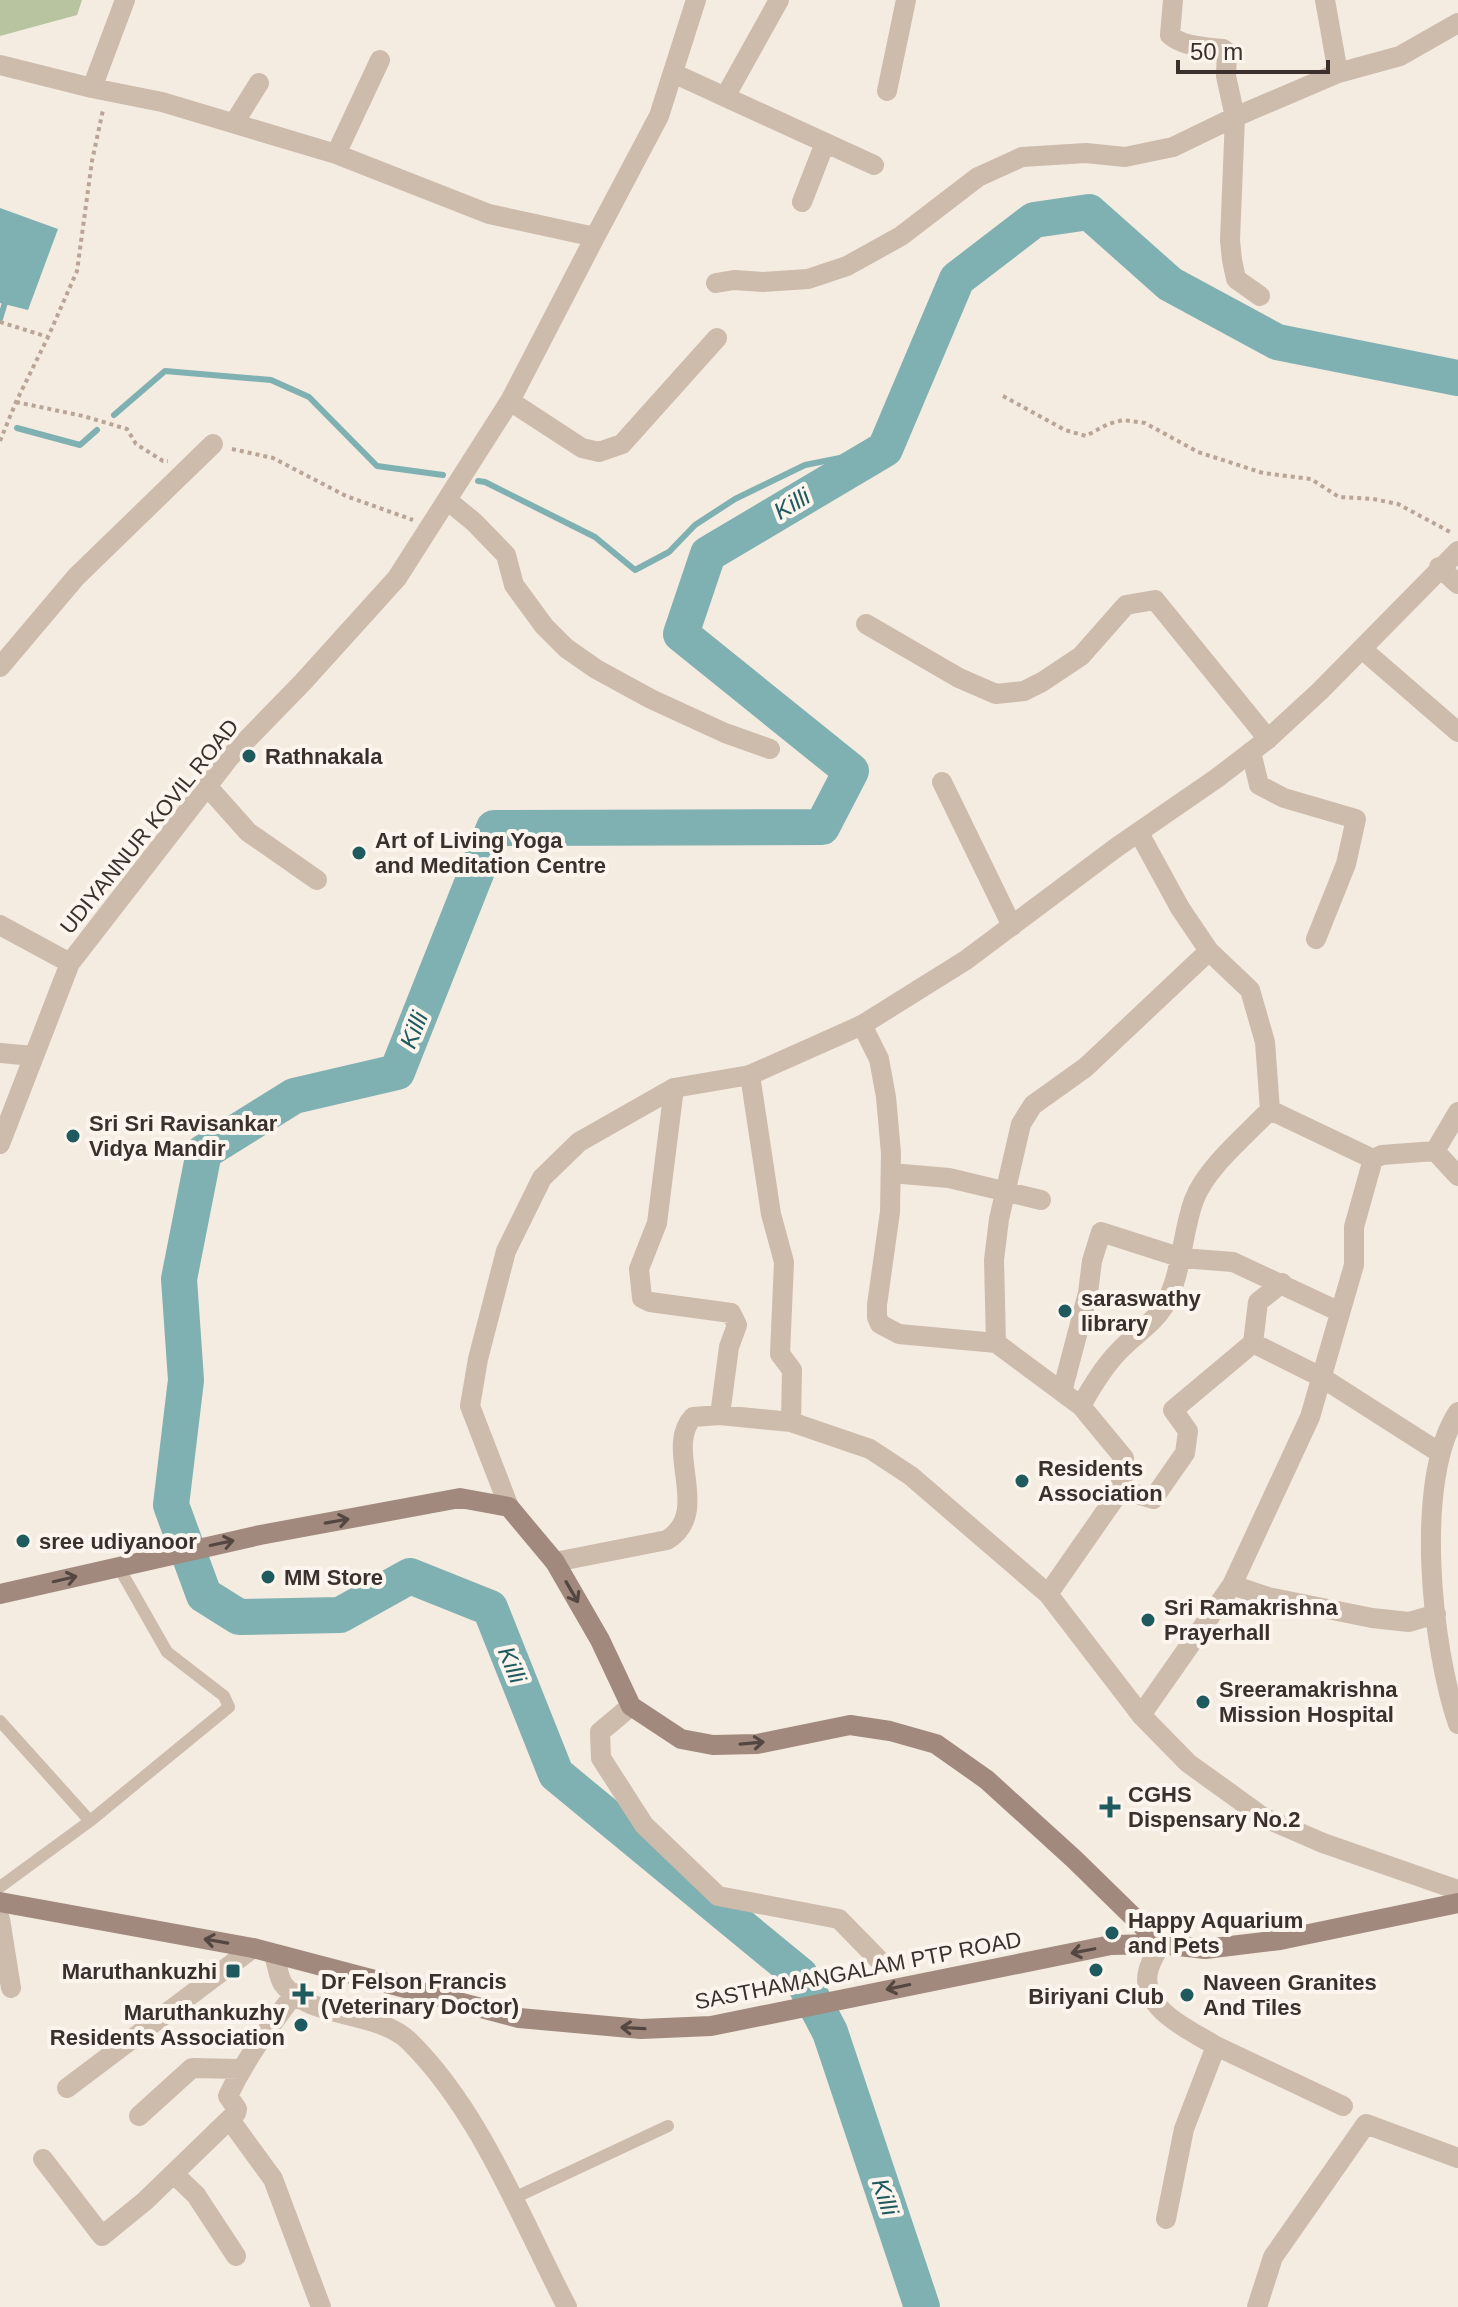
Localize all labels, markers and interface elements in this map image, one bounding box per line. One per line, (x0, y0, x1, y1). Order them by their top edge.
scale bar (1178, 24, 1328, 74)
text: 50 m (1190, 38, 1243, 65)
water label: Killi (769, 482, 815, 525)
street label: UDIYANNUR KOVIL ROAD (55, 714, 244, 939)
place label: Rathnakala (265, 744, 383, 769)
marker: Rathnakala (240, 747, 258, 765)
place label: Art of Living Yoga and Meditation Centre (375, 828, 606, 878)
marker: Art of Living Yoga and Meditation Centre (350, 844, 368, 862)
water label: Killi (394, 1007, 433, 1052)
place label: Sri Sri Ravisankar Vidya Mandir (89, 1111, 278, 1161)
marker: Sri Sri Ravisankar Vidya Mandir (64, 1127, 82, 1145)
place label: saraswathy library (1081, 1286, 1202, 1336)
marker: saraswathy library (1056, 1302, 1074, 1320)
place label: Residents Association (1038, 1456, 1163, 1506)
marker: Residents Association (1013, 1472, 1031, 1490)
one-way arrow (324, 1512, 349, 1527)
place label: sree udiyanoor (39, 1529, 197, 1554)
marker: sree udiyanoor (14, 1532, 32, 1550)
one-way arrow (209, 1535, 234, 1550)
place label: MM Store (284, 1565, 383, 1590)
marker: MM Store (259, 1568, 277, 1586)
one-way arrow (51, 1571, 77, 1586)
one-way arrow (564, 1580, 580, 1603)
place label: Sri Ramakrishna Prayerhall (1164, 1595, 1338, 1645)
marker: Sri Ramakrishna Prayerhall (1139, 1611, 1157, 1629)
water label: Killi (493, 1642, 532, 1688)
place label: Sreeramakrishna Mission Hospital (1219, 1677, 1398, 1727)
marker: Sreeramakrishna Mission Hospital (1194, 1693, 1212, 1711)
one-way arrow (738, 1735, 765, 1750)
place label: CGHS Dispensary No.2 (1128, 1782, 1300, 1832)
marker: CGHS Dispensary No.2 (1099, 1796, 1121, 1818)
place label: Happy Aquarium and Pets (1128, 1908, 1303, 1958)
marker: Happy Aquarium and Pets (1103, 1924, 1121, 1942)
street label: SASTHAMANGALAM PTP ROAD (693, 1927, 1023, 2014)
one-way arrow (204, 1933, 229, 1948)
one-way arrow (1071, 1944, 1097, 1959)
place label: Maruthankuzhi (62, 1959, 217, 1984)
marker: Biriyani Club (1087, 1961, 1105, 1979)
marker: Maruthankuzhi (224, 1962, 242, 1980)
place label: Dr Felson Francis (Veterinary Doctor) (321, 1969, 519, 2019)
place label: Naveen Granites And Tiles (1203, 1970, 1377, 2020)
one-way arrow (885, 1980, 911, 1995)
marker: Dr Felson Francis (Veterinary Doctor) (292, 1983, 314, 2005)
place label: Biriyani Club (1028, 1984, 1164, 2009)
marker: Naveen Granites And Tiles (1178, 1986, 1196, 2004)
place label: Maruthankuzhy Residents Association (50, 2000, 286, 2050)
marker: Maruthankuzhy Residents Association (292, 2016, 310, 2034)
one-way arrow (621, 2020, 647, 2035)
water label: Killi (867, 2175, 904, 2219)

